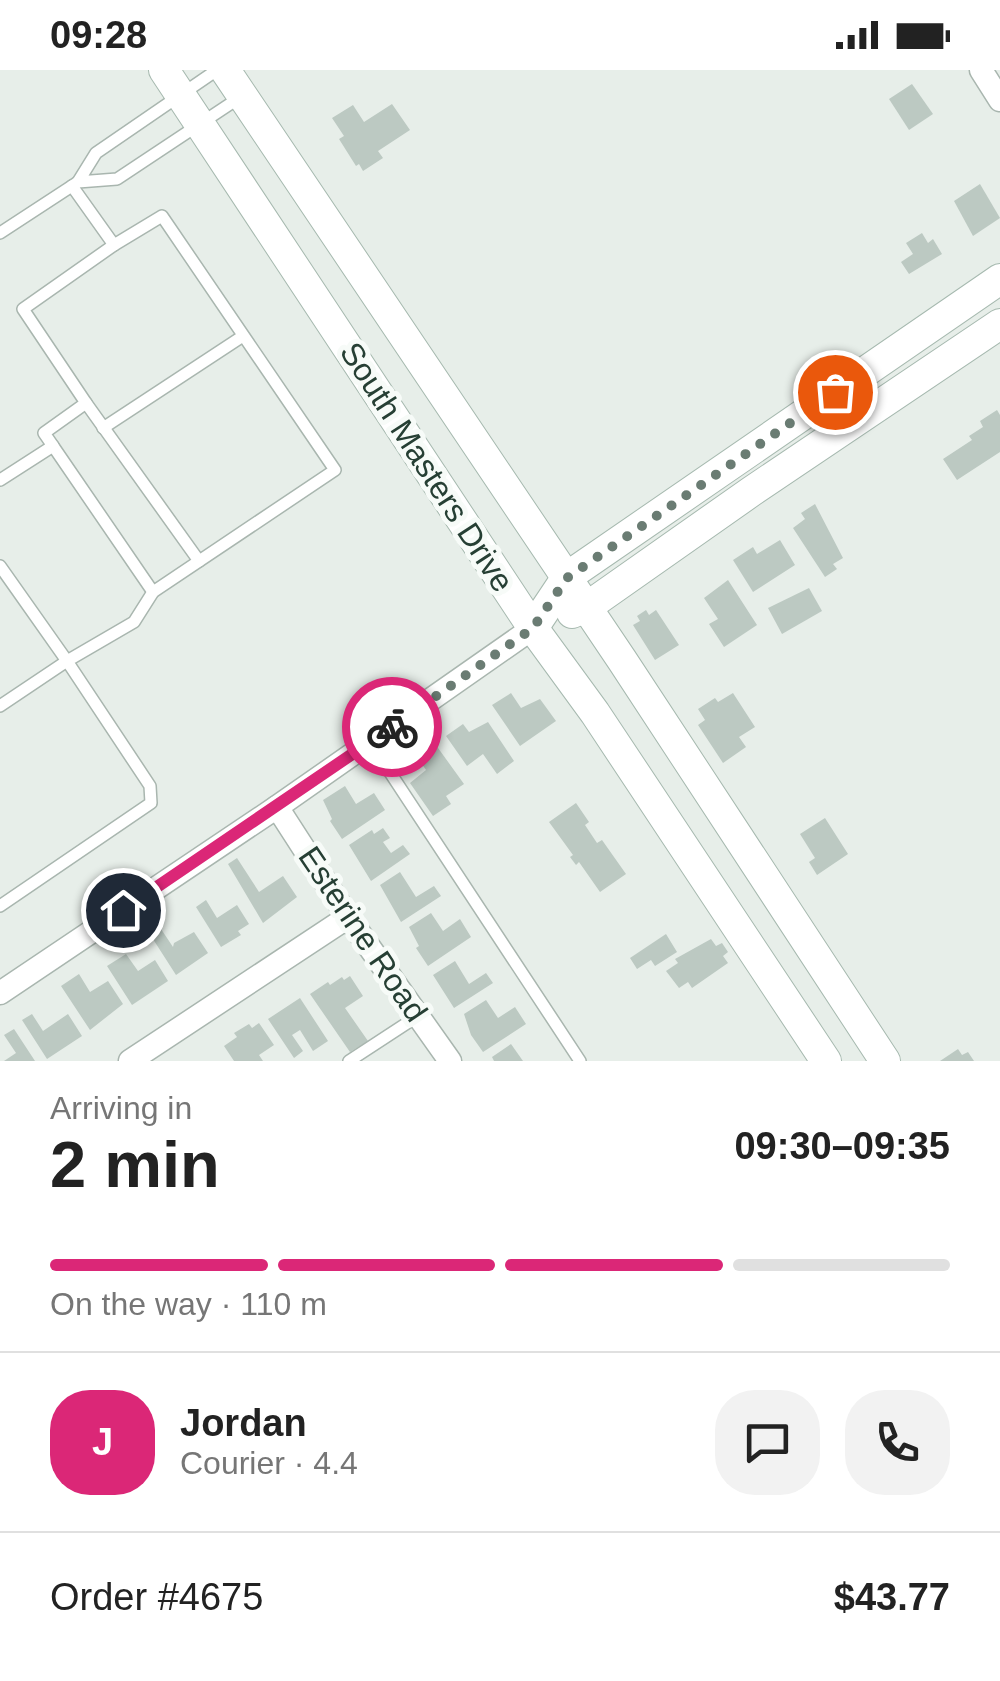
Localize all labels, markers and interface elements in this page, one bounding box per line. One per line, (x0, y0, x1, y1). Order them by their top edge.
text: 09:28 (50, 14, 147, 56)
street label: South Masters Drive (333, 336, 521, 598)
pin (793, 350, 878, 435)
icon: bag (808, 365, 863, 420)
courier (342, 677, 442, 777)
icon: bike (365, 700, 420, 755)
street label: Esterine Road (291, 840, 435, 1028)
pin (81, 868, 166, 953)
icon: home (96, 883, 151, 938)
text: Arriving in (50, 1090, 192, 1126)
text: 09:30–09:35 (734, 1125, 950, 1167)
text: 2 min (50, 1128, 220, 1201)
text: On the way · 110 m (50, 1286, 327, 1322)
button: chat (715, 1390, 820, 1495)
button: phone (845, 1390, 950, 1495)
text: Jordan (180, 1402, 307, 1444)
text: J (92, 1421, 113, 1463)
text: Courier · 4.4 (180, 1445, 358, 1481)
text: Order #4675 (50, 1576, 263, 1618)
text: $43.77 (834, 1576, 950, 1618)

